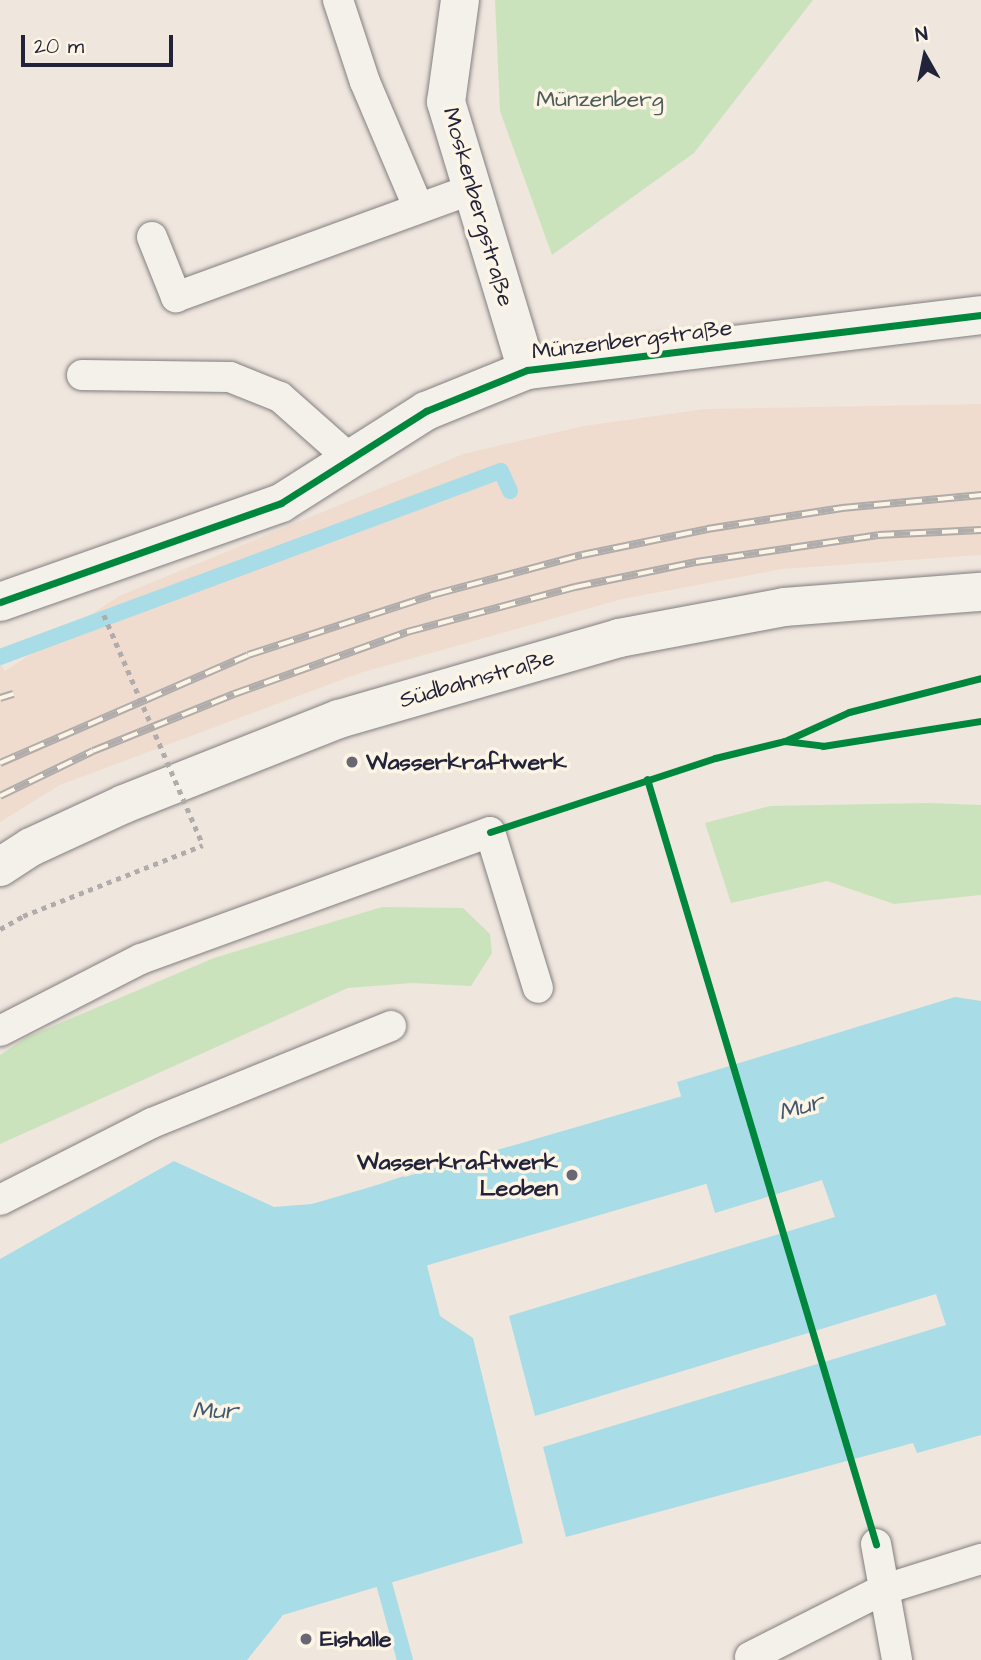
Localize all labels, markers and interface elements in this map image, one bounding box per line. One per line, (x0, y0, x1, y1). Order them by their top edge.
text: N (914, 20, 930, 49)
scale bar (24, 21, 177, 65)
north arrow (890, 21, 960, 91)
text: 20 m (34, 32, 84, 61)
park label: Münzenberg (536, 85, 664, 113)
street label: Moskenbergstraße (436, 104, 520, 310)
street label: Münzenbergstraße (530, 314, 734, 366)
street label: Südbahnstraße (396, 644, 558, 714)
place label: Wasserkraftwerk (366, 748, 567, 776)
marker: Wasserkraftwerk (344, 754, 360, 770)
water label: Mur (775, 1088, 827, 1128)
place label: Wasserkraftwerk Leoben (357, 1148, 558, 1202)
marker: Wasserkraftwerk Leoben (564, 1167, 580, 1183)
water label: Mur (192, 1398, 238, 1426)
place label: Eishalle (320, 1625, 391, 1653)
marker: Eishalle (298, 1631, 314, 1647)

